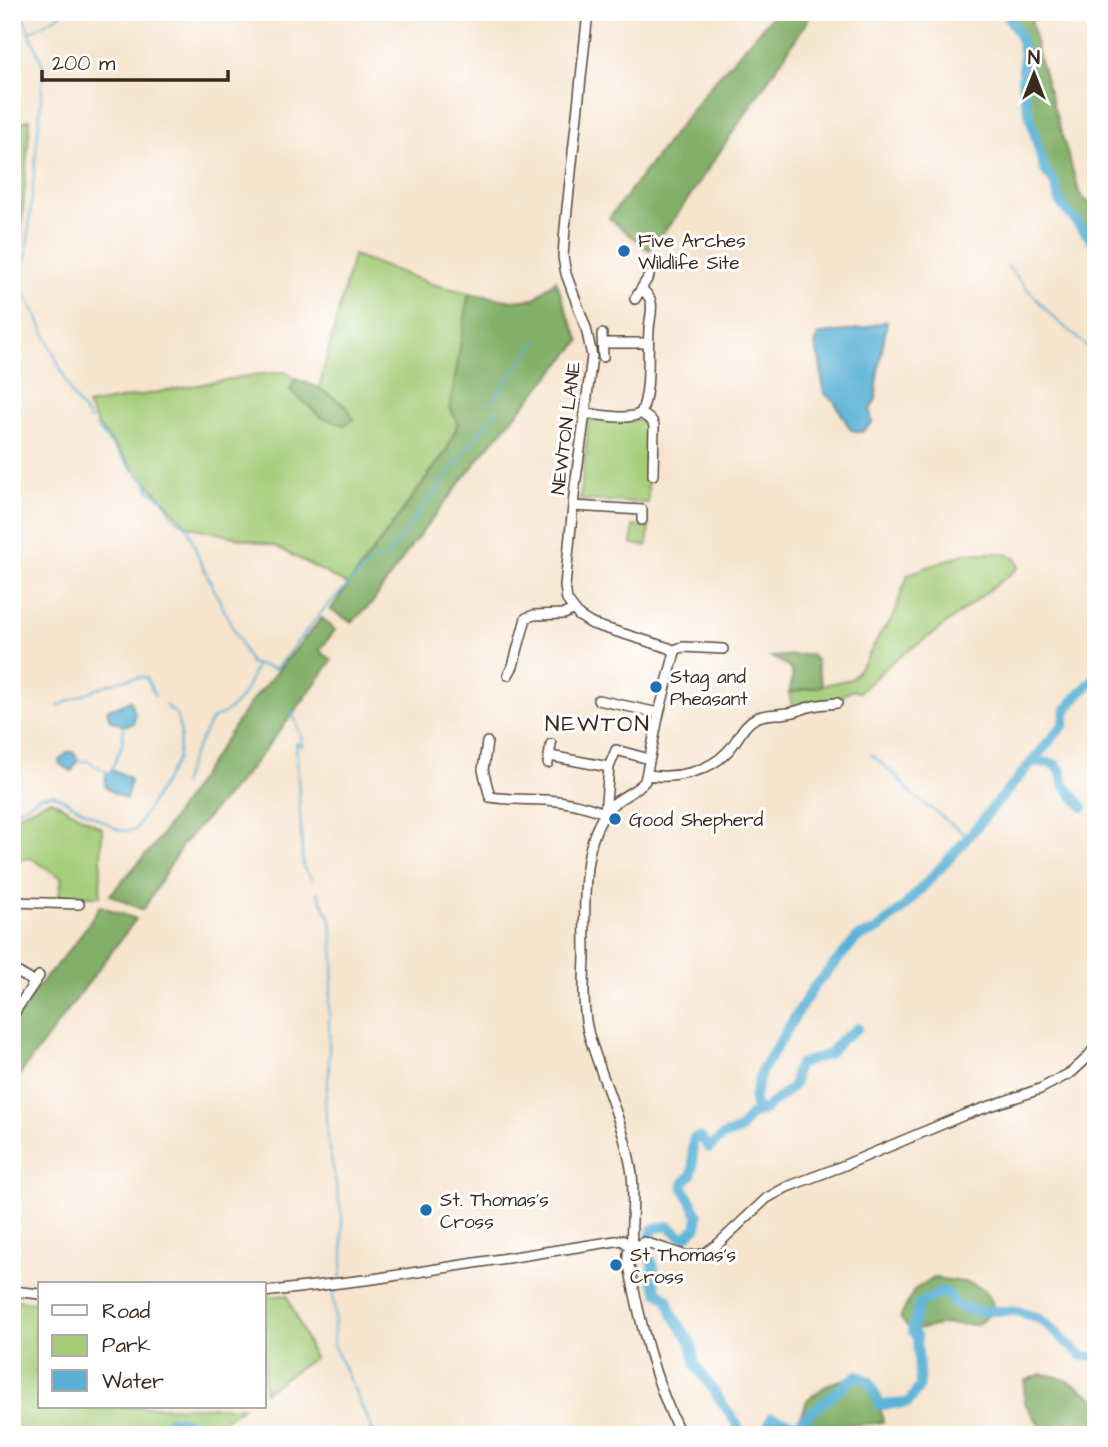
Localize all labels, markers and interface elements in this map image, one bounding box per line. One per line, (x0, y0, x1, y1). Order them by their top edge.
scale bar (42, 38, 228, 82)
north arrow (1000, 38, 1070, 108)
text: N (1028, 45, 1040, 72)
text: 200 m (52, 49, 116, 78)
place label: Five Arches Wildlife Site (638, 228, 746, 277)
marker: Five Arches Wildlife Site (616, 243, 632, 259)
street label: NEWTON LANE (545, 360, 588, 496)
place label: Stag and Pheasant (670, 664, 748, 713)
marker: Stag and Pheasant (648, 679, 664, 695)
district label: NEWTON (545, 708, 651, 740)
place label: Good Shepherd (629, 807, 764, 834)
marker: Good Shepherd (607, 811, 623, 827)
place label: St. Thomas's Cross (440, 1187, 549, 1236)
marker: St. Thomas's Cross (418, 1202, 434, 1218)
place label: St Thomas's Cross (630, 1242, 736, 1291)
marker: St Thomas's Cross (608, 1257, 624, 1273)
legend (38, 1282, 266, 1408)
text: Road (102, 1297, 150, 1326)
text: Park (102, 1331, 151, 1360)
text: Water (102, 1367, 164, 1396)

